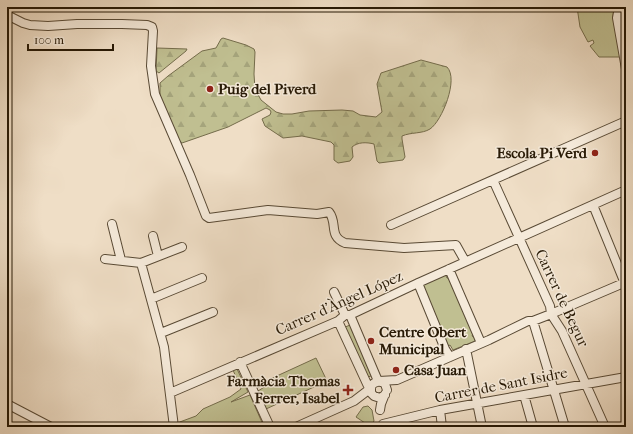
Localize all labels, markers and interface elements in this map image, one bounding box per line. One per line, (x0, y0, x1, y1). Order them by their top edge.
scale bar (28, 26, 113, 52)
text: 100 m (34, 33, 64, 47)
place label: Puig del Piverd (218, 80, 317, 98)
marker: Puig del Piverd (205, 84, 215, 94)
place label: Escola Pi Verd (497, 144, 588, 162)
marker: Escola Pi Verd (590, 148, 600, 158)
street label: Carrer de Begur (531, 246, 593, 350)
street label: Carrer d'Àngel López (273, 267, 406, 339)
place label: Centre Obert Municipal (378, 323, 467, 358)
marker: Centre Obert Municipal (366, 336, 376, 346)
place label: Casa Juan (404, 361, 467, 379)
street label: Carrer de Sant Isidre (433, 363, 570, 407)
marker: Casa Juan (391, 365, 401, 375)
place label: Farmàcia Thomas Ferrer, Isabel (226, 372, 341, 407)
marker: Farmàcia Thomas Ferrer, Isabel (343, 385, 353, 395)

